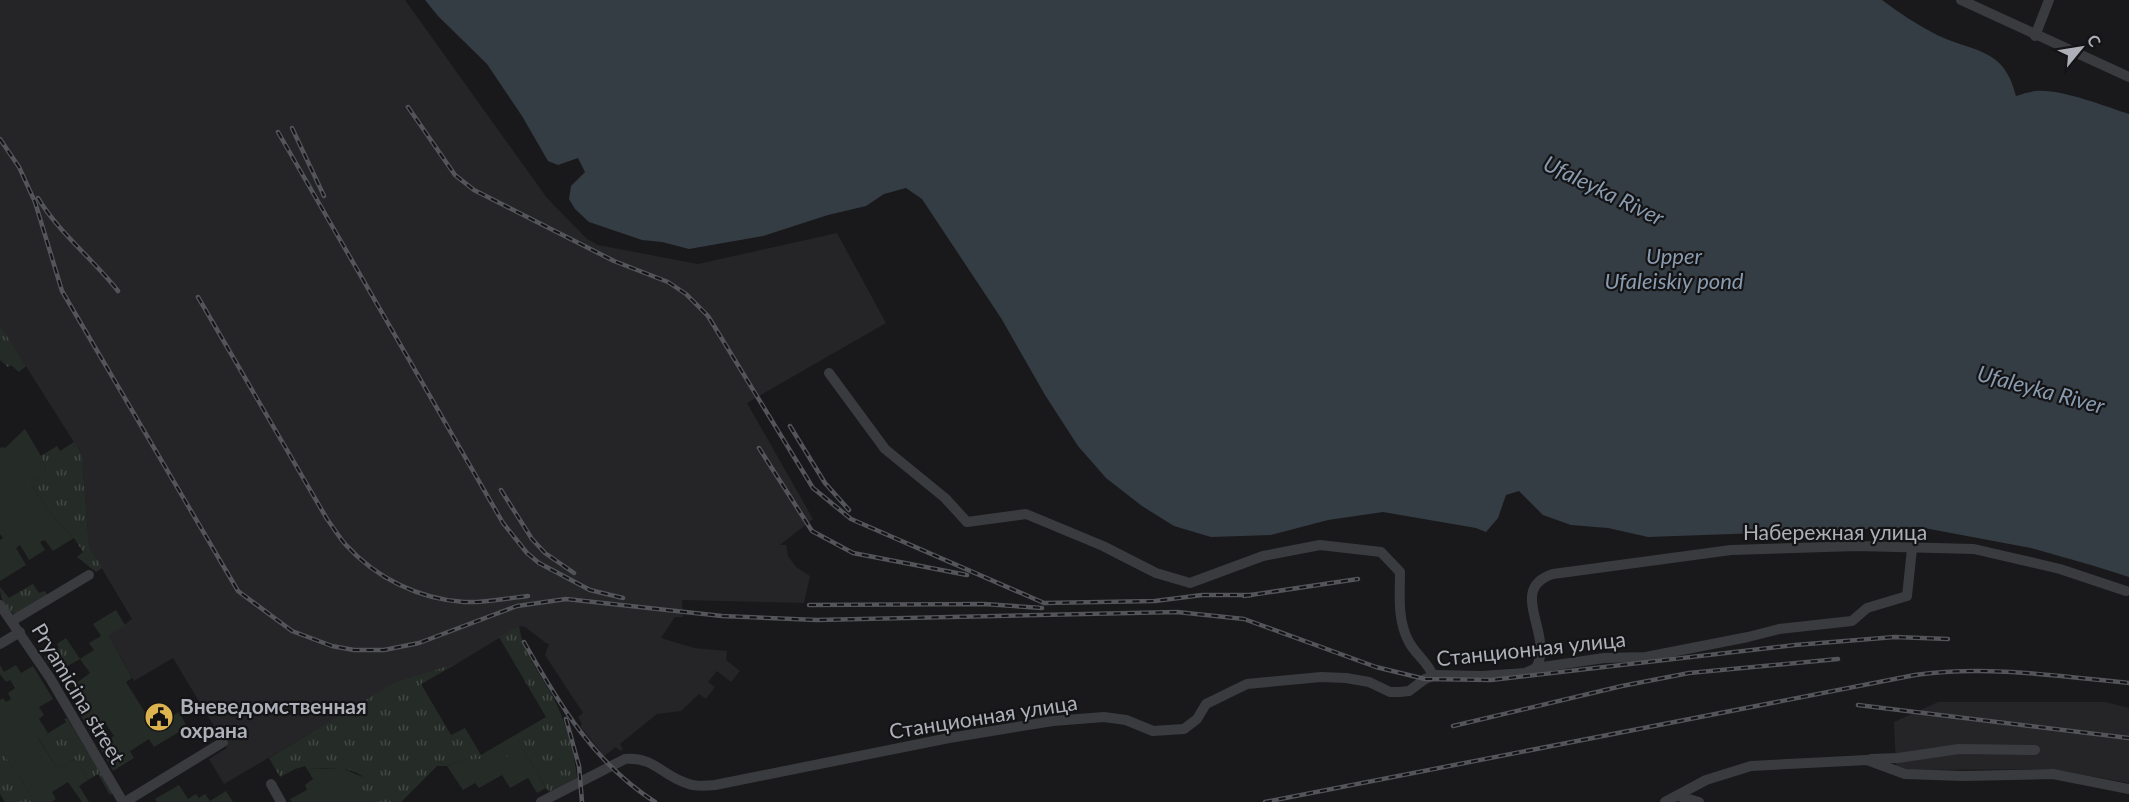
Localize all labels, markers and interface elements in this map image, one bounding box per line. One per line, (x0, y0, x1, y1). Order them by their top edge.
north arrow (2051, 18, 2111, 78)
text: С (2084, 31, 2106, 50)
water label: Ufaleyka River (1539, 149, 1669, 231)
water label: Upper Ufaleiskiy pond (1605, 242, 1744, 294)
water label: Ufaleyka River (1974, 359, 2108, 419)
street label: Набережная улица (1743, 519, 1927, 544)
street label: Pryamicina street (27, 618, 131, 768)
street label: Станционная улица (1435, 626, 1627, 670)
street label: Станционная улица (887, 689, 1079, 743)
place label: Вневедомственная охрана (180, 693, 367, 742)
public building icon: Вневедомственная охрана (143, 701, 175, 733)

